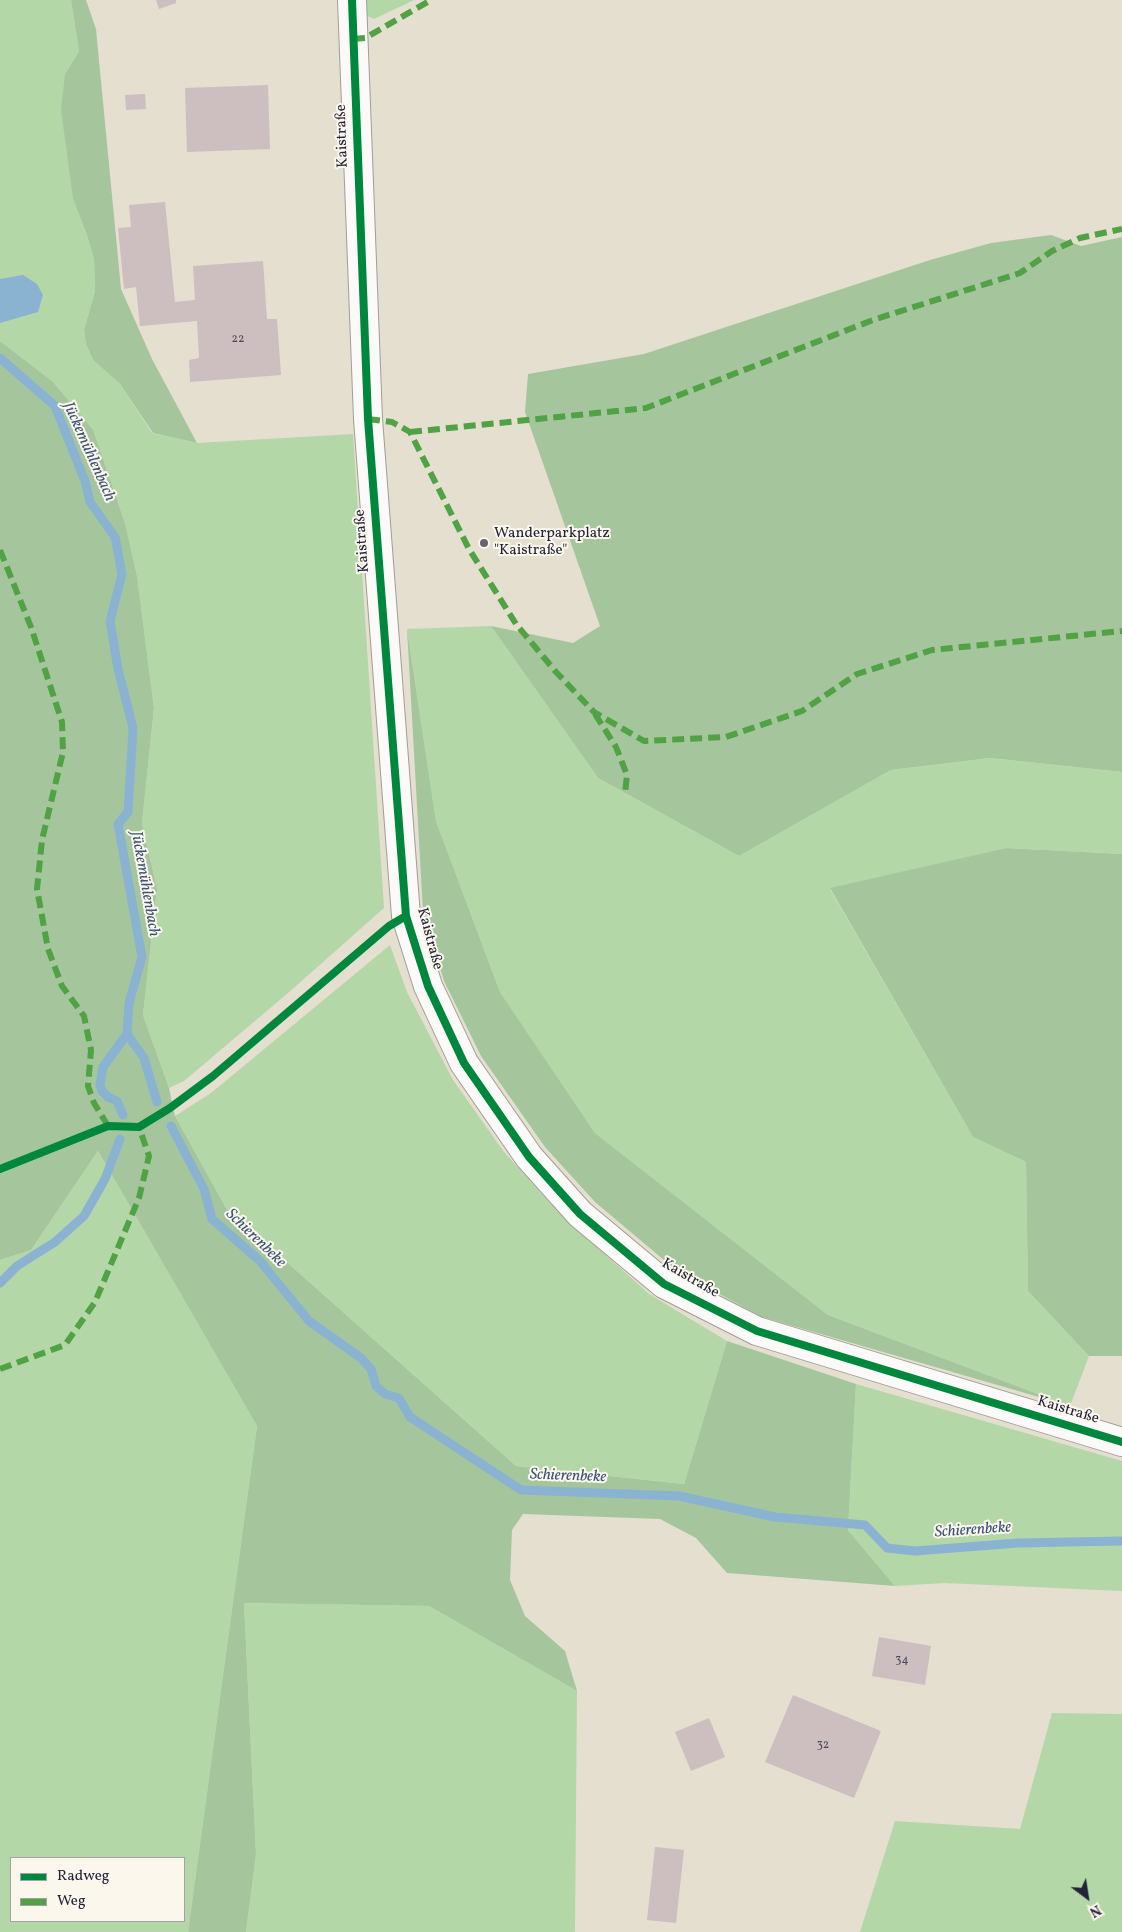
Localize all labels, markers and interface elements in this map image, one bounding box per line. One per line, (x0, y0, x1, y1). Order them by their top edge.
street label: Kaistraße (333, 104, 353, 168)
house number: 22 (232, 333, 244, 347)
water label: Jückemühlenbach (58, 399, 118, 505)
street label: Kaistraße (352, 509, 374, 573)
place label: Wanderparkplatz "Kaistraße" (494, 525, 610, 560)
marker: Wanderparkplatz "Kaistraße" (478, 537, 490, 549)
water label: Jückemühlenbach (125, 830, 163, 938)
street label: Kaistraße (412, 906, 446, 972)
water label: Schierenbeke (221, 1205, 289, 1273)
street label: Kaistraße (658, 1255, 722, 1303)
street label: Kaistraße (1035, 1393, 1101, 1429)
water label: Schierenbeke (529, 1466, 607, 1488)
water label: Schierenbeke (934, 1519, 1012, 1543)
house number: 34 (895, 1654, 909, 1668)
house number: 32 (817, 1739, 829, 1753)
legend (10, 1857, 185, 1922)
text: Radweg (57, 1866, 109, 1887)
north arrow (1062, 1872, 1112, 1922)
text: Weg (57, 1891, 86, 1912)
text: N (1086, 1900, 1104, 1921)

